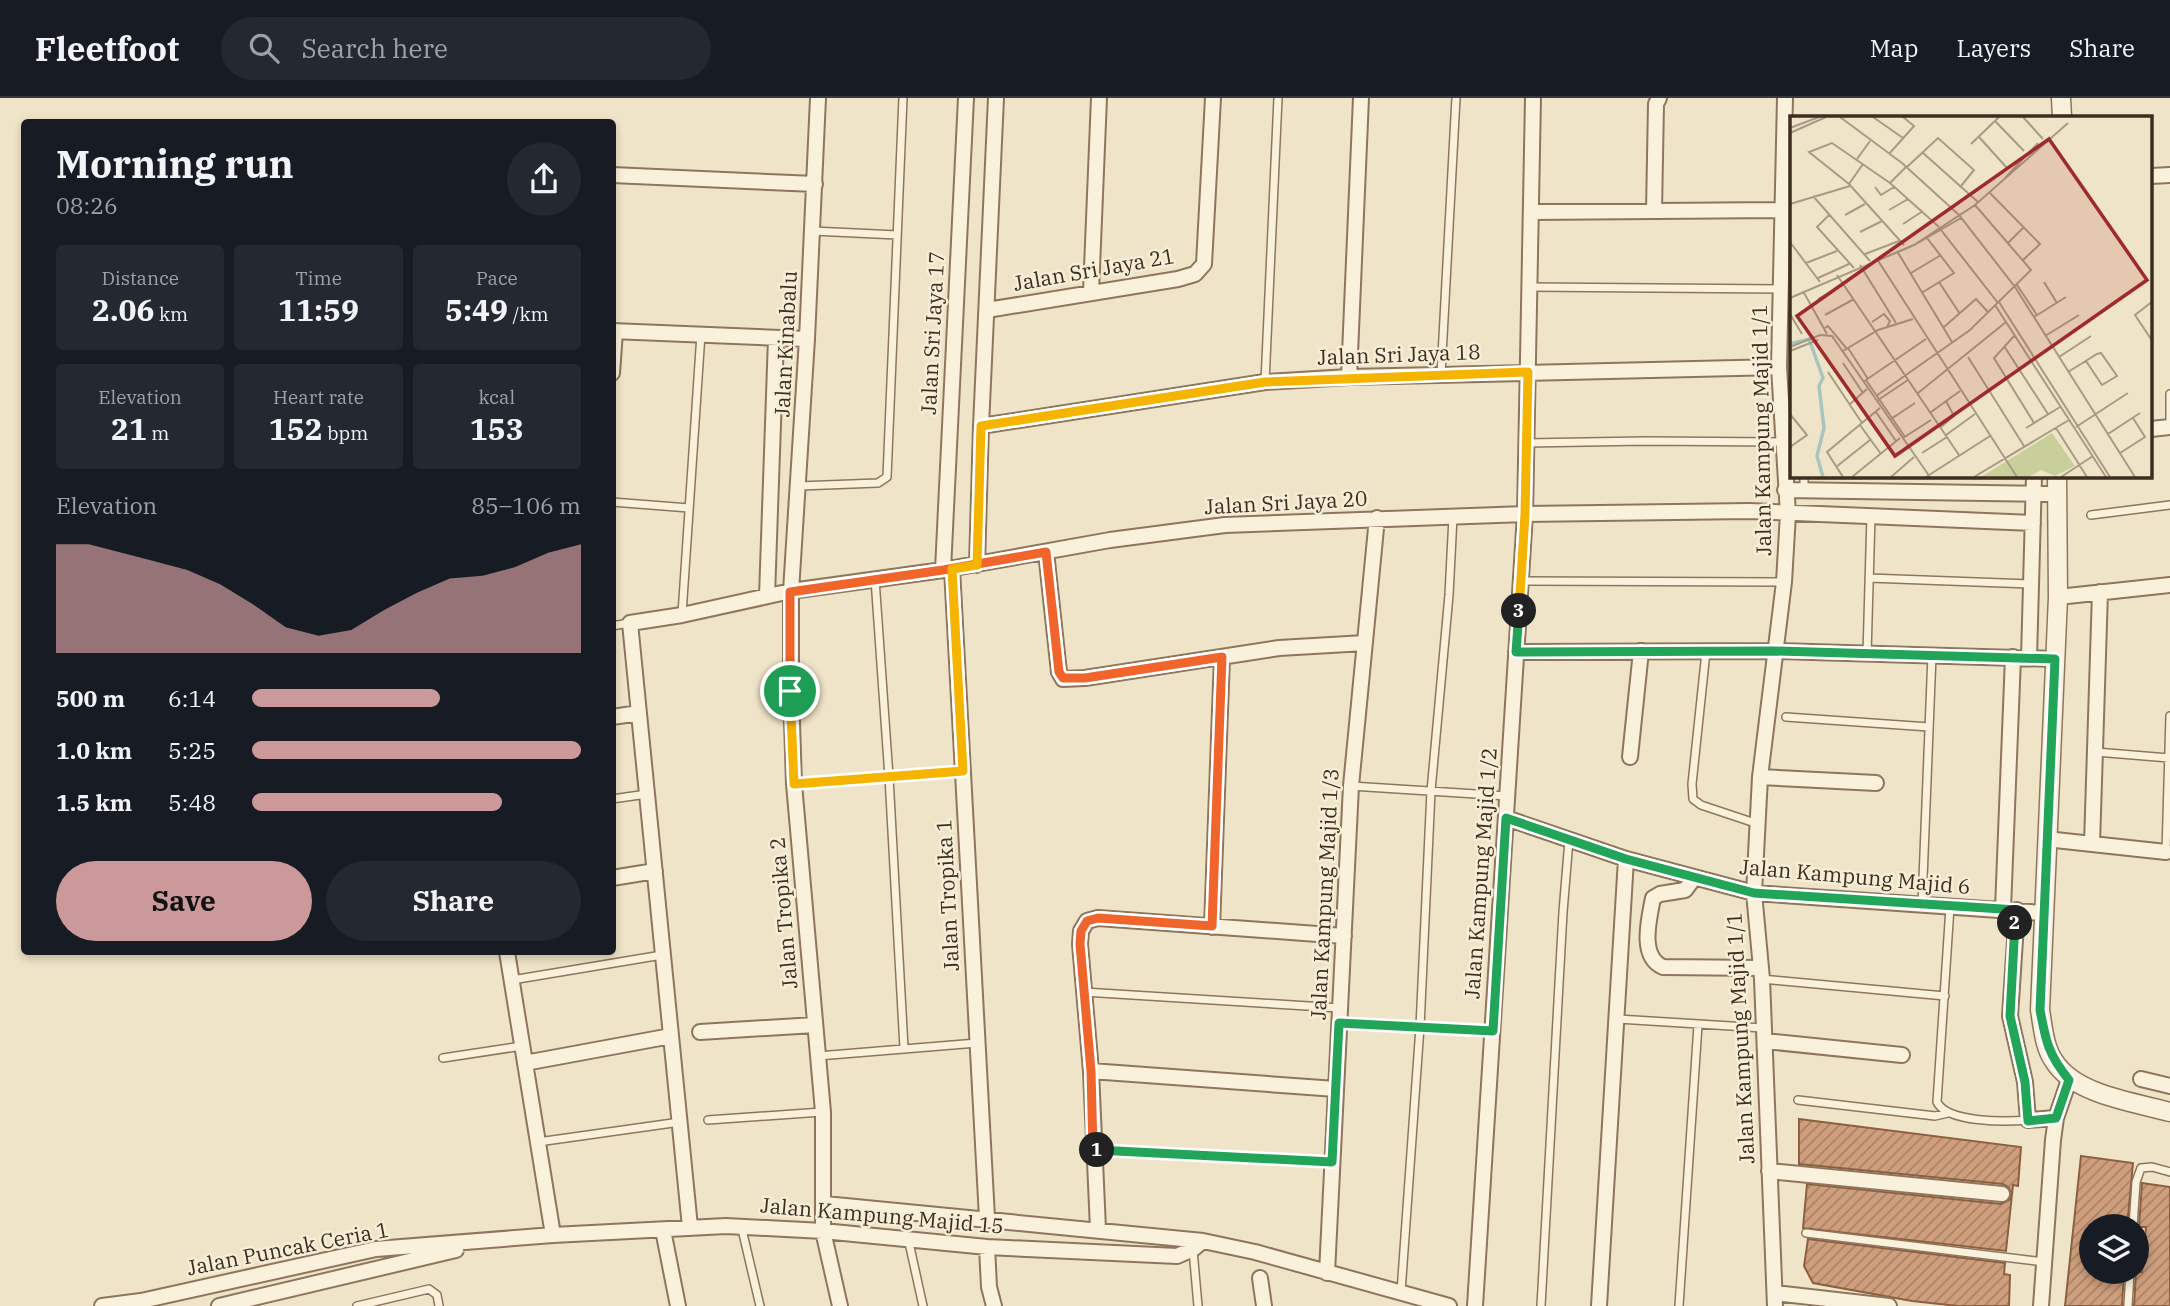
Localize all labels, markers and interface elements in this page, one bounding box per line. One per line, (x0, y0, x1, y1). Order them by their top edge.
search box (221, 17, 711, 80)
text: Fleetfoot (35, 27, 179, 70)
icon: search (245, 29, 283, 67)
text: Search here (301, 31, 448, 65)
text: Map (1870, 32, 1918, 64)
text: Layers (1956, 32, 2031, 64)
text: Share (2069, 32, 2135, 64)
inset map (1790, 116, 2152, 478)
text: Morning run (56, 139, 294, 188)
button: share (507, 142, 581, 216)
text: 08:26 (56, 190, 118, 220)
street label: Jalan Sri Jaya 21 (1011, 241, 1177, 297)
street label: Jalan Sri Jaya 17 (914, 251, 950, 415)
text: Distance (101, 266, 179, 290)
text: Time (295, 266, 342, 290)
text: Pace (476, 266, 518, 290)
street label: Jalan Kinabalu (767, 270, 803, 418)
text: 2.06 (92, 290, 155, 329)
text: 11:59 (278, 290, 359, 329)
text: 5:49 (445, 290, 508, 329)
text: km (155, 302, 188, 326)
text: /km (508, 302, 549, 326)
street label: Jalan Kampung Majid 1/1 (1745, 304, 1777, 556)
street label: Jalan Sri Jaya 18 (1317, 337, 1481, 371)
text: Elevation (98, 385, 182, 409)
text: Heart rate (273, 385, 364, 409)
text: kcal (479, 385, 515, 409)
text: 21 (111, 409, 147, 448)
text: 152 (269, 409, 323, 448)
text: 153 (470, 409, 524, 448)
text: m (147, 421, 169, 445)
text: bpm (323, 421, 368, 445)
street label: Jalan Sri Jaya 20 (1204, 484, 1368, 520)
text: Elevation (56, 490, 157, 520)
text: 85–106 m (471, 490, 581, 520)
pin: 3 (1502, 594, 1536, 628)
text: 3 (1513, 598, 1524, 622)
pin (760, 661, 820, 721)
icon: arrive (771, 672, 809, 710)
text: 500 m (56, 683, 125, 713)
text: 6:14 (168, 683, 216, 713)
text: 1.0 km (56, 735, 132, 765)
text: 5:25 (168, 735, 216, 765)
street label: Jalan Kampung Majid 1/2 (1457, 746, 1503, 1000)
street label: Jalan Kampung Majid 1/3 (1303, 767, 1345, 1020)
text: 1.5 km (56, 787, 132, 817)
text: 5:48 (168, 787, 216, 817)
street label: Jalan Tropika 1 (929, 818, 965, 972)
street label: Jalan Tropika 2 (762, 836, 804, 990)
street label: Jalan Kampung Majid 6 (1739, 852, 1972, 900)
button: Save (56, 861, 312, 941)
button: Share (326, 861, 581, 941)
pin: 2 (1997, 906, 2032, 940)
text: 2 (2009, 910, 2020, 934)
street label: Jalan Kampung Majid 1/1 (1719, 912, 1761, 1165)
pin: 1 (1080, 1132, 1114, 1168)
text: 1 (1091, 1137, 1102, 1161)
street label: Jalan Kampung Majid 15 (759, 1190, 1005, 1240)
map controls (2079, 1214, 2149, 1284)
button: layers (2079, 1214, 2149, 1284)
street label: Jalan Puncak Ceria 1 (184, 1215, 391, 1281)

